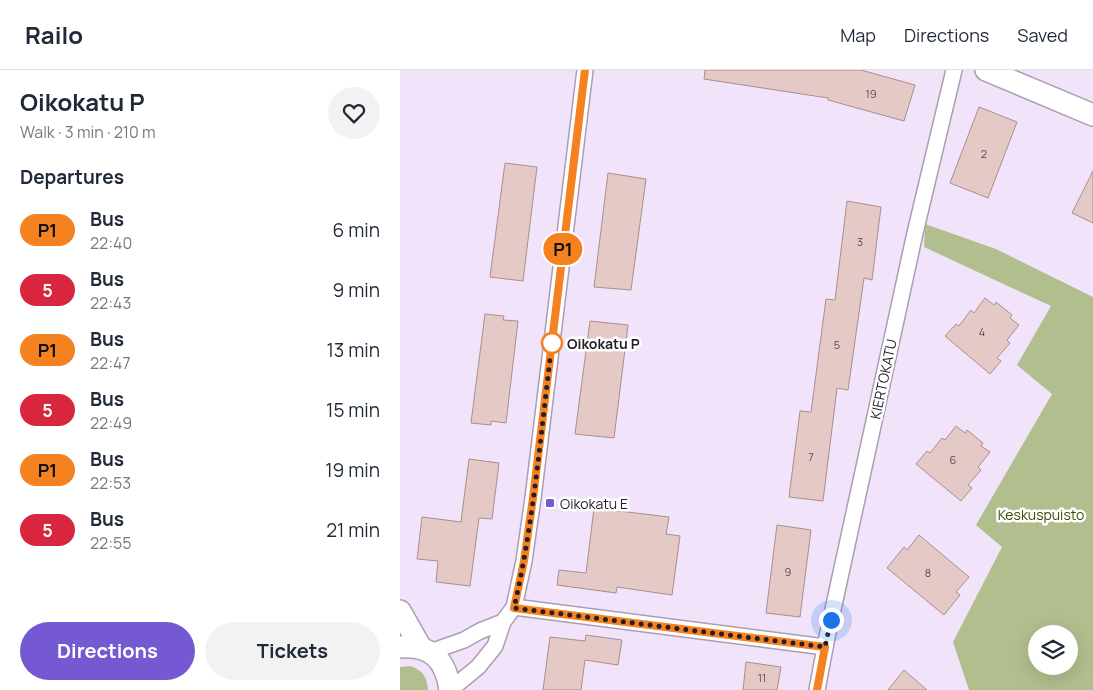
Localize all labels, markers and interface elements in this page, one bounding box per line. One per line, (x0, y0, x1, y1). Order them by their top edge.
text: Railo (25, 18, 83, 51)
text: Map (840, 23, 876, 47)
text: Directions (904, 23, 989, 47)
text: Saved (1017, 23, 1068, 47)
text: Oikokatu P (20, 85, 145, 118)
house number: 19 (865, 86, 877, 101)
button: heart (328, 87, 380, 139)
text: Walk · 3 min · 210 m (20, 121, 156, 143)
house number: 2 (981, 146, 987, 161)
text: Departures (20, 164, 124, 190)
text: Bus (90, 206, 124, 232)
text: 6 min (333, 217, 380, 243)
text: P1 (38, 218, 57, 242)
text: 22:40 (90, 232, 132, 254)
line badge: P1 (540, 233, 586, 265)
house number: 3 (857, 234, 863, 249)
text: P1 (553, 237, 573, 261)
text: Bus (90, 266, 124, 292)
text: 9 min (333, 277, 380, 303)
text: 5 (42, 278, 53, 302)
text: 22:43 (90, 292, 131, 314)
house number: 4 (979, 324, 985, 339)
text: Bus (90, 326, 124, 352)
marker: Oikokatu P (541, 332, 563, 354)
place label: Oikokatu P (567, 334, 640, 353)
text: 13 min (326, 337, 380, 363)
house number: 5 (834, 337, 840, 352)
street label: KIERTOKATU (865, 337, 901, 421)
text: P1 (38, 338, 57, 362)
text: 22:47 (90, 352, 131, 374)
text: Bus (90, 386, 124, 412)
text: 15 min (326, 397, 380, 423)
text: 5 (42, 398, 53, 422)
text: 22:49 (90, 412, 132, 434)
text: Bus (90, 446, 124, 472)
house number: 7 (808, 449, 814, 464)
house number: 6 (950, 452, 957, 467)
text: 19 min (325, 457, 380, 483)
text: P1 (38, 458, 57, 482)
text: 22:53 (90, 472, 131, 494)
place label: Oikokatu E (560, 494, 628, 513)
marker: Oikokatu E (544, 497, 556, 509)
park label: Keskuspuisto (998, 505, 1084, 524)
text: Bus (90, 506, 124, 532)
text: 21 min (326, 517, 380, 543)
text: 5 (42, 518, 53, 542)
text: 22:55 (90, 532, 132, 554)
house number: 9 (785, 564, 792, 579)
house number: 8 (925, 565, 931, 580)
your location (819, 608, 844, 633)
button: Directions (20, 622, 195, 680)
button: Tickets (205, 622, 380, 680)
map controls (1028, 625, 1078, 675)
button: layers (1028, 625, 1078, 675)
house number: 11 (758, 670, 766, 685)

